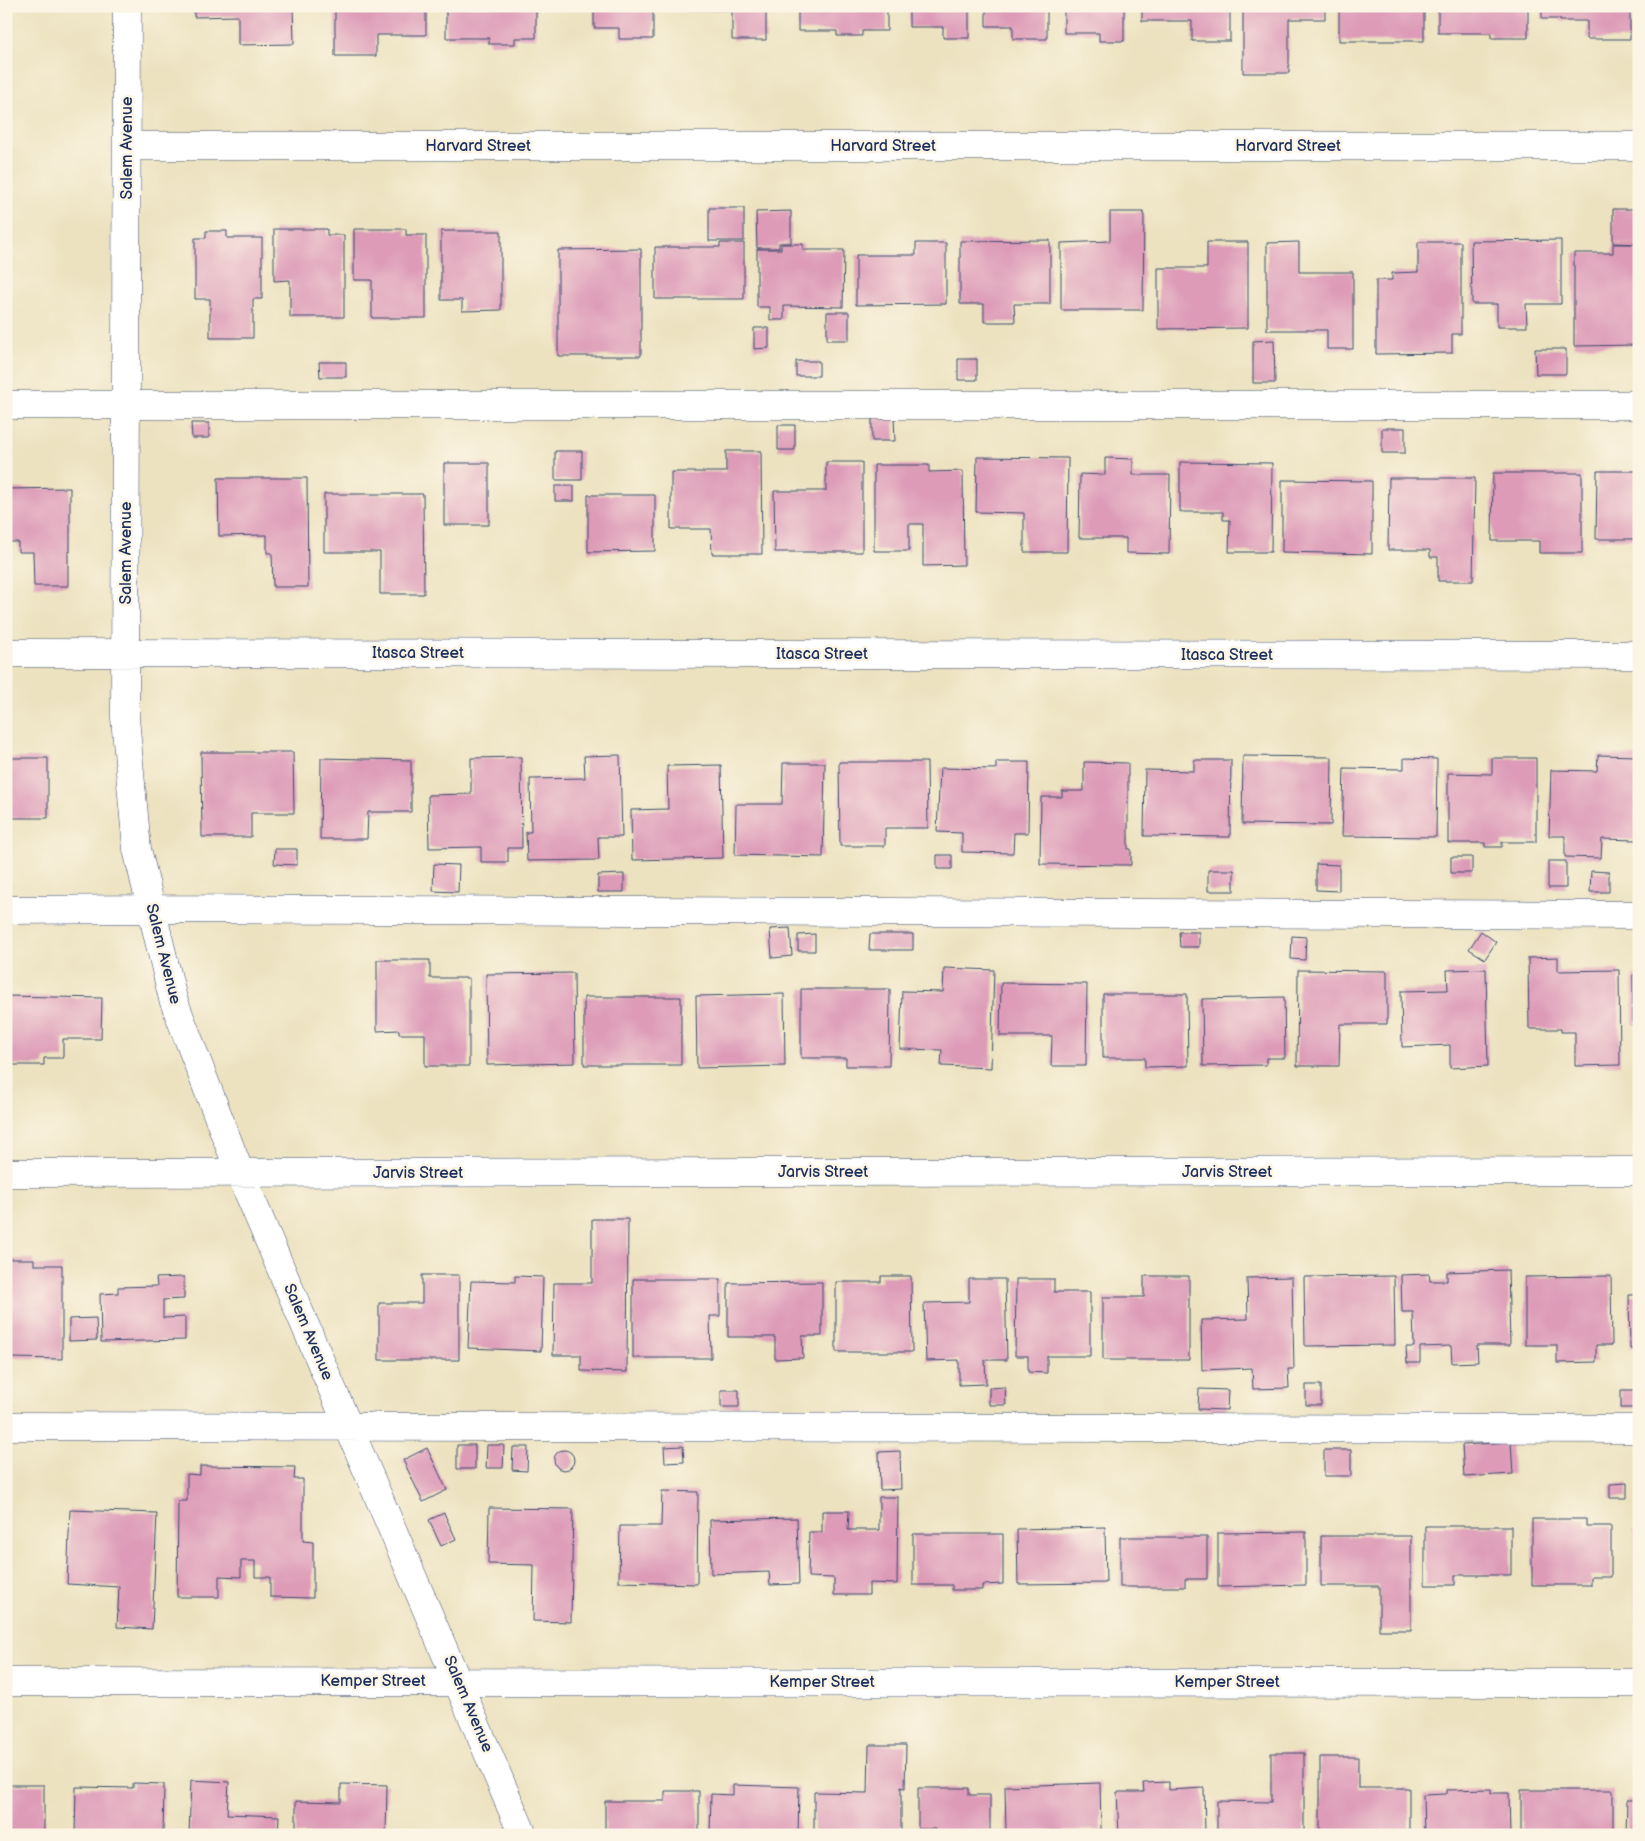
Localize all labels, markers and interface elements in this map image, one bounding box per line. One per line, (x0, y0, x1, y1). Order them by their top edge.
street label: Salem Avenue (118, 96, 137, 199)
street label: Harvard Street (425, 137, 531, 156)
street label: Harvard Street (830, 137, 936, 156)
street label: Harvard Street (1235, 137, 1341, 156)
street label: Salem Avenue (117, 501, 136, 604)
street label: Itasca Street (372, 644, 464, 663)
street label: Itasca Street (776, 645, 868, 664)
street label: Itasca Street (1181, 646, 1273, 665)
street label: Salem Avenue (141, 902, 185, 1007)
street label: Jarvis Street (778, 1163, 868, 1182)
street label: Jarvis Street (1182, 1163, 1272, 1182)
street label: Jarvis Street (373, 1164, 463, 1183)
street label: Salem Avenue (279, 1281, 337, 1384)
street label: Salem Avenue (439, 1653, 497, 1756)
street label: Kemper Street (320, 1672, 426, 1691)
street label: Kemper Street (769, 1673, 875, 1692)
street label: Kemper Street (1174, 1673, 1280, 1692)

